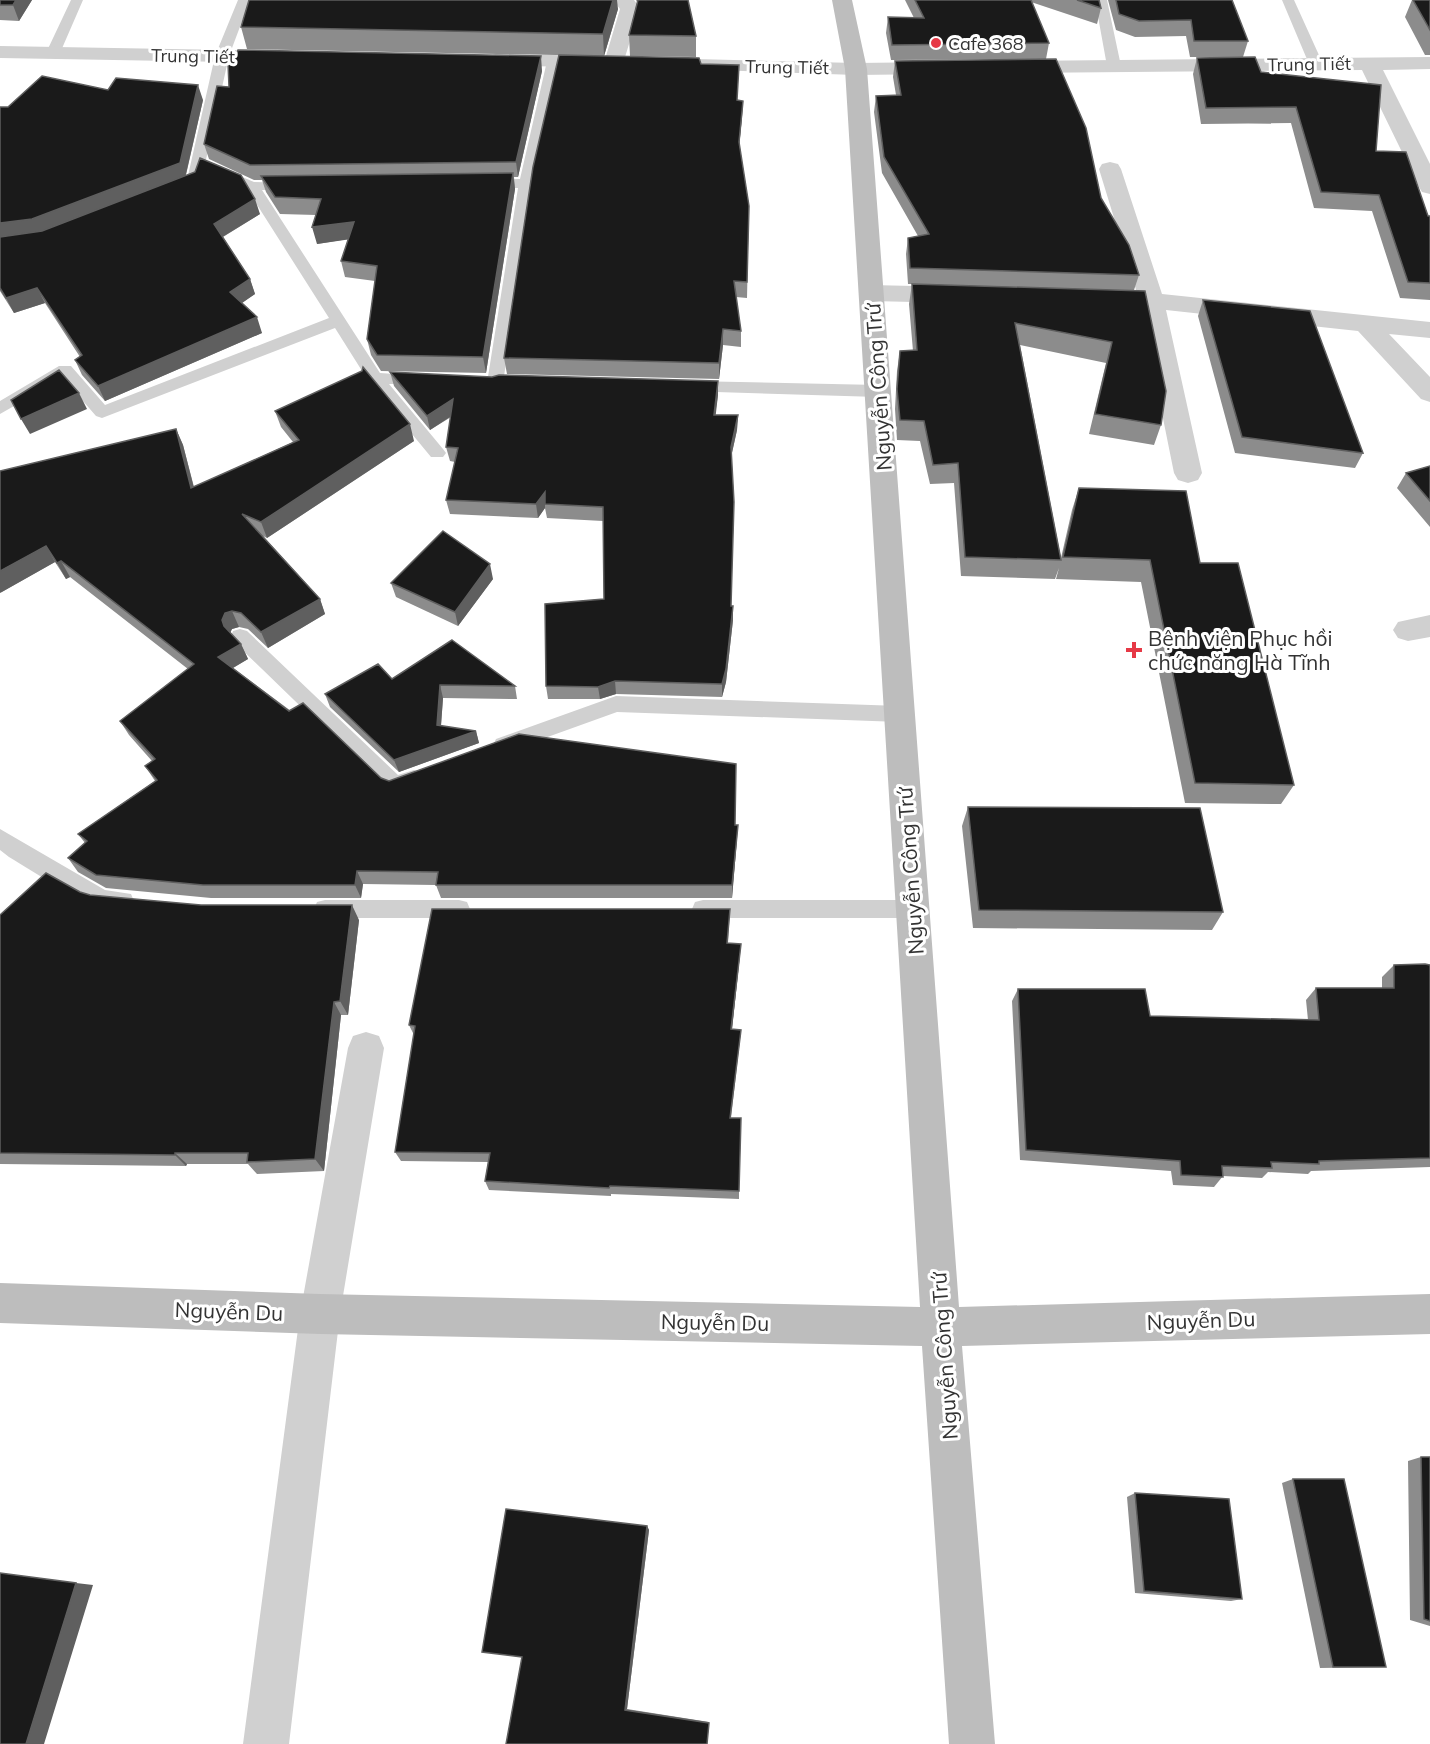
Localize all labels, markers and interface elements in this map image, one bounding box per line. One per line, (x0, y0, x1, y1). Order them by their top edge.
place label: Cafe 368 (948, 32, 1024, 55)
marker: Cafe 368 (929, 36, 943, 50)
street label: Trung Tiết (151, 44, 235, 68)
street label: Trung Tiết (1267, 52, 1351, 76)
street label: Trung Tiết (745, 55, 829, 79)
street label: Nguyễn Công Trứ (859, 302, 897, 471)
place label: Bệnh viện Phục hồi chức năng Hà Tĩnh (1148, 625, 1332, 675)
marker: Bệnh viện Phục hồi chức năng Hà Tĩnh (1125, 641, 1143, 659)
street label: Nguyễn Công Trứ (891, 786, 929, 955)
street label: Nguyễn Công Trứ (925, 1271, 963, 1440)
street label: Nguyễn Du (174, 1296, 284, 1326)
street label: Nguyễn Du (1146, 1305, 1256, 1335)
street label: Nguyễn Du (661, 1308, 769, 1336)

